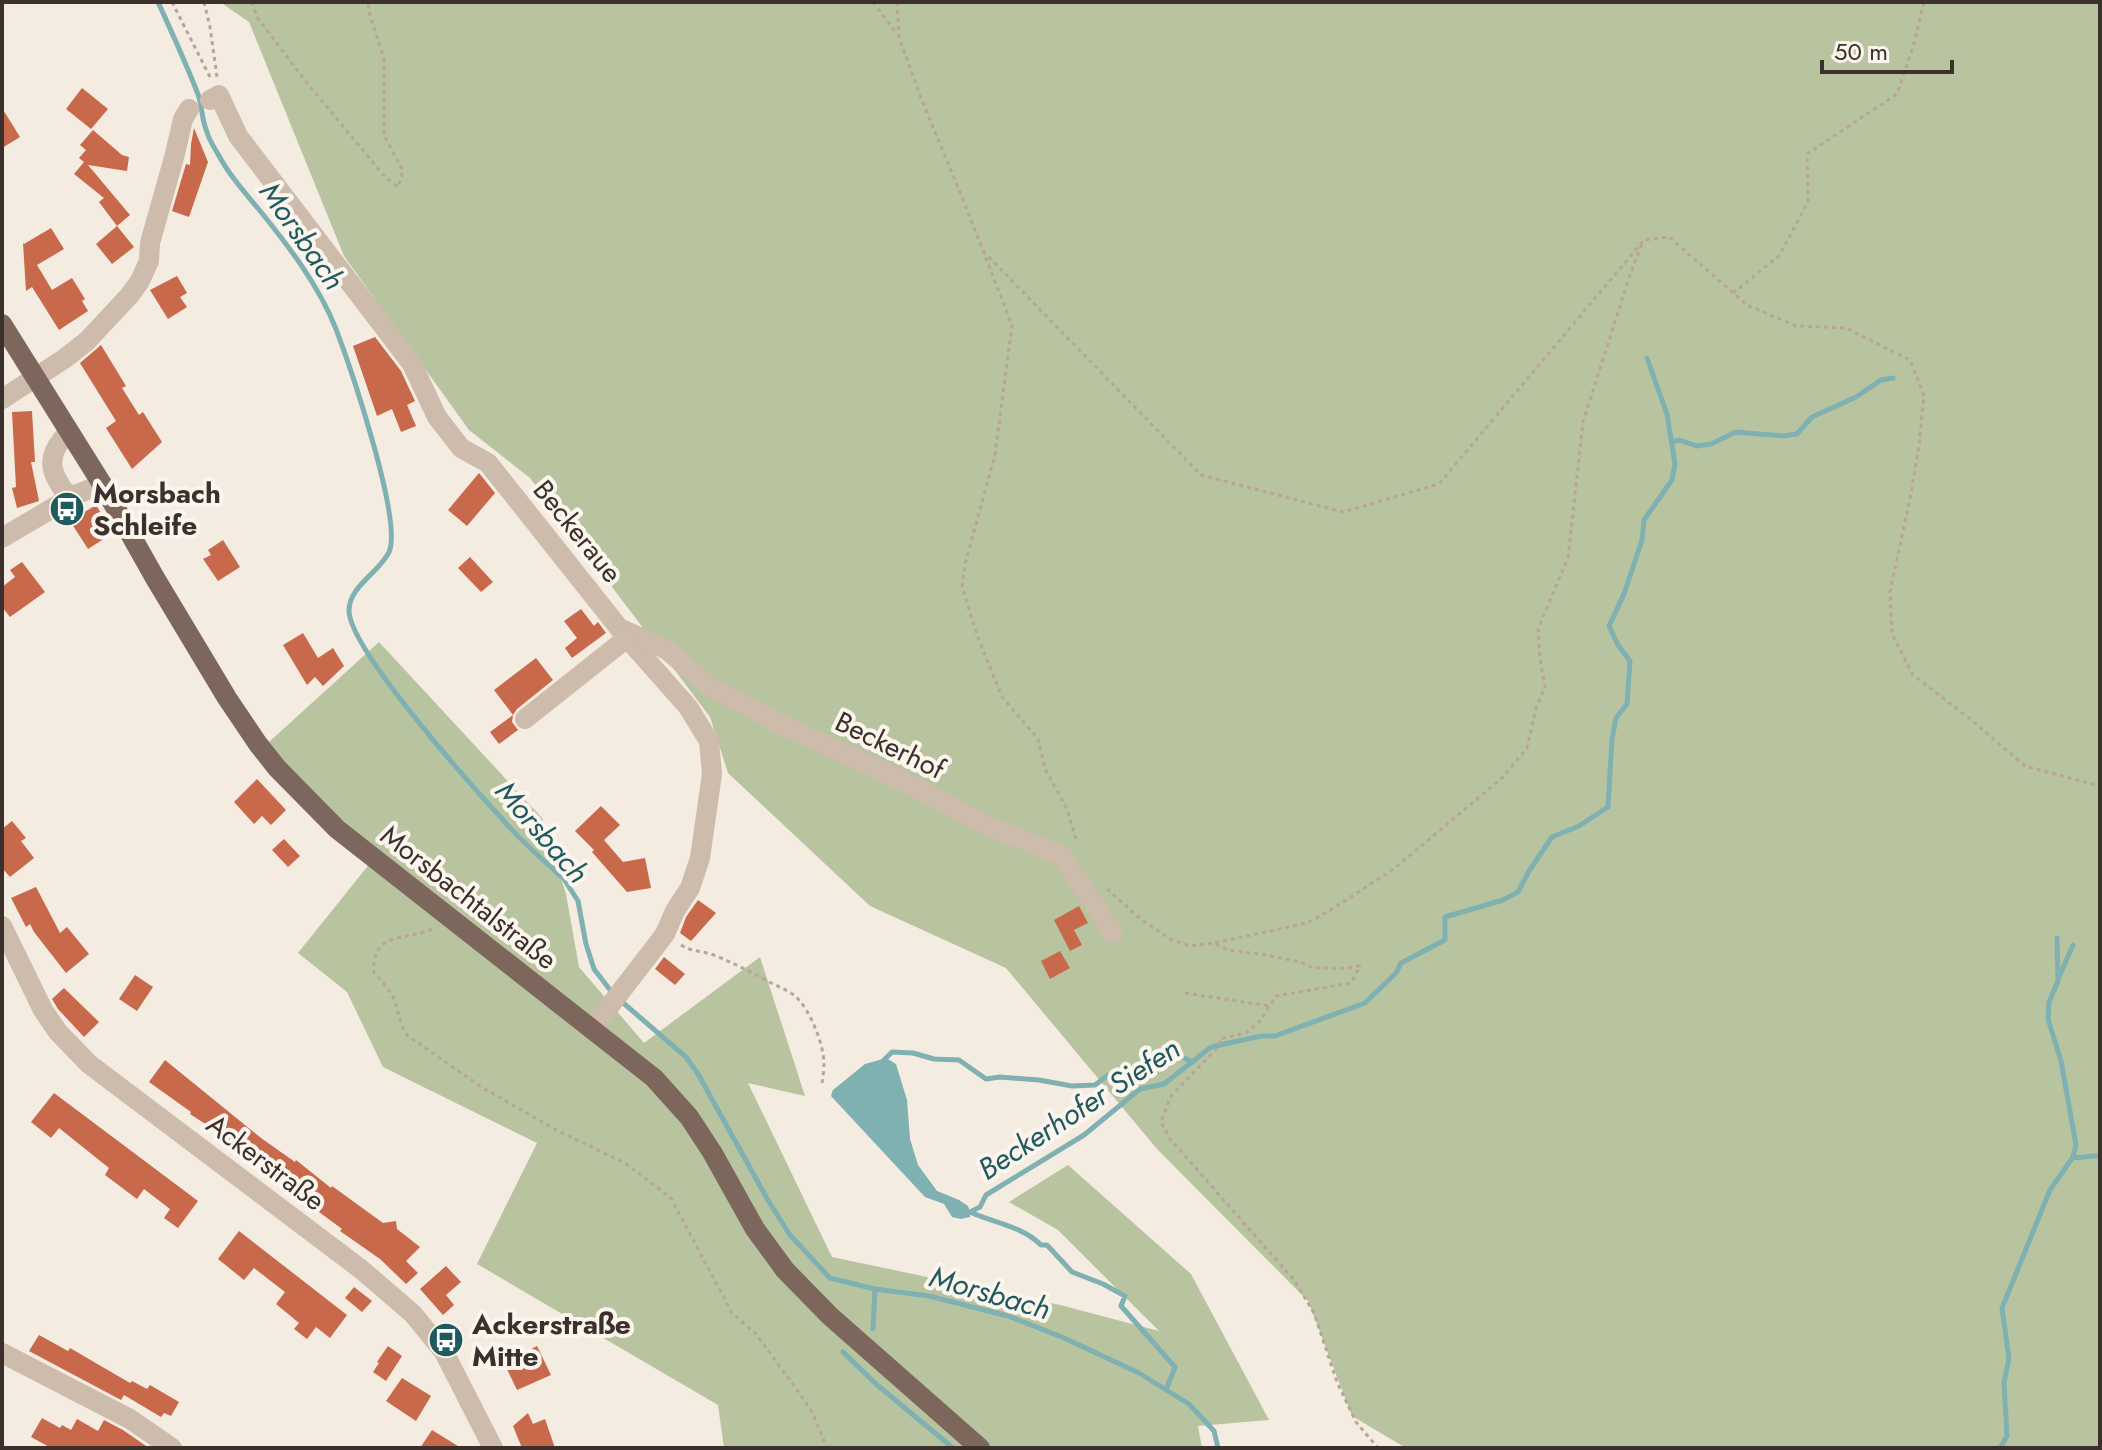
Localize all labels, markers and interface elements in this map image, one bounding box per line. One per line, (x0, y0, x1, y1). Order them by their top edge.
scale bar (1822, 24, 1952, 74)
text: 50 m (1834, 34, 1888, 69)
water label: Morsbach (249, 173, 355, 299)
street label: Beckeraue (523, 471, 632, 592)
place label: Morsbach Schleife (93, 473, 221, 546)
bus stop icon: Morsbach Schleife (48, 490, 86, 528)
street label: Beckerhof (828, 701, 952, 790)
water label: Morsbach (486, 771, 599, 892)
street label: Morsbachtalstraße (372, 815, 566, 980)
water label: Beckerhofer Siefen (969, 1027, 1188, 1190)
street label: Ackerstraße (198, 1104, 334, 1221)
water label: Morsbach (925, 1255, 1055, 1330)
place label: Ackerstraße Mitte (471, 1304, 631, 1377)
bus stop icon: Ackerstraße Mitte (427, 1321, 465, 1359)

